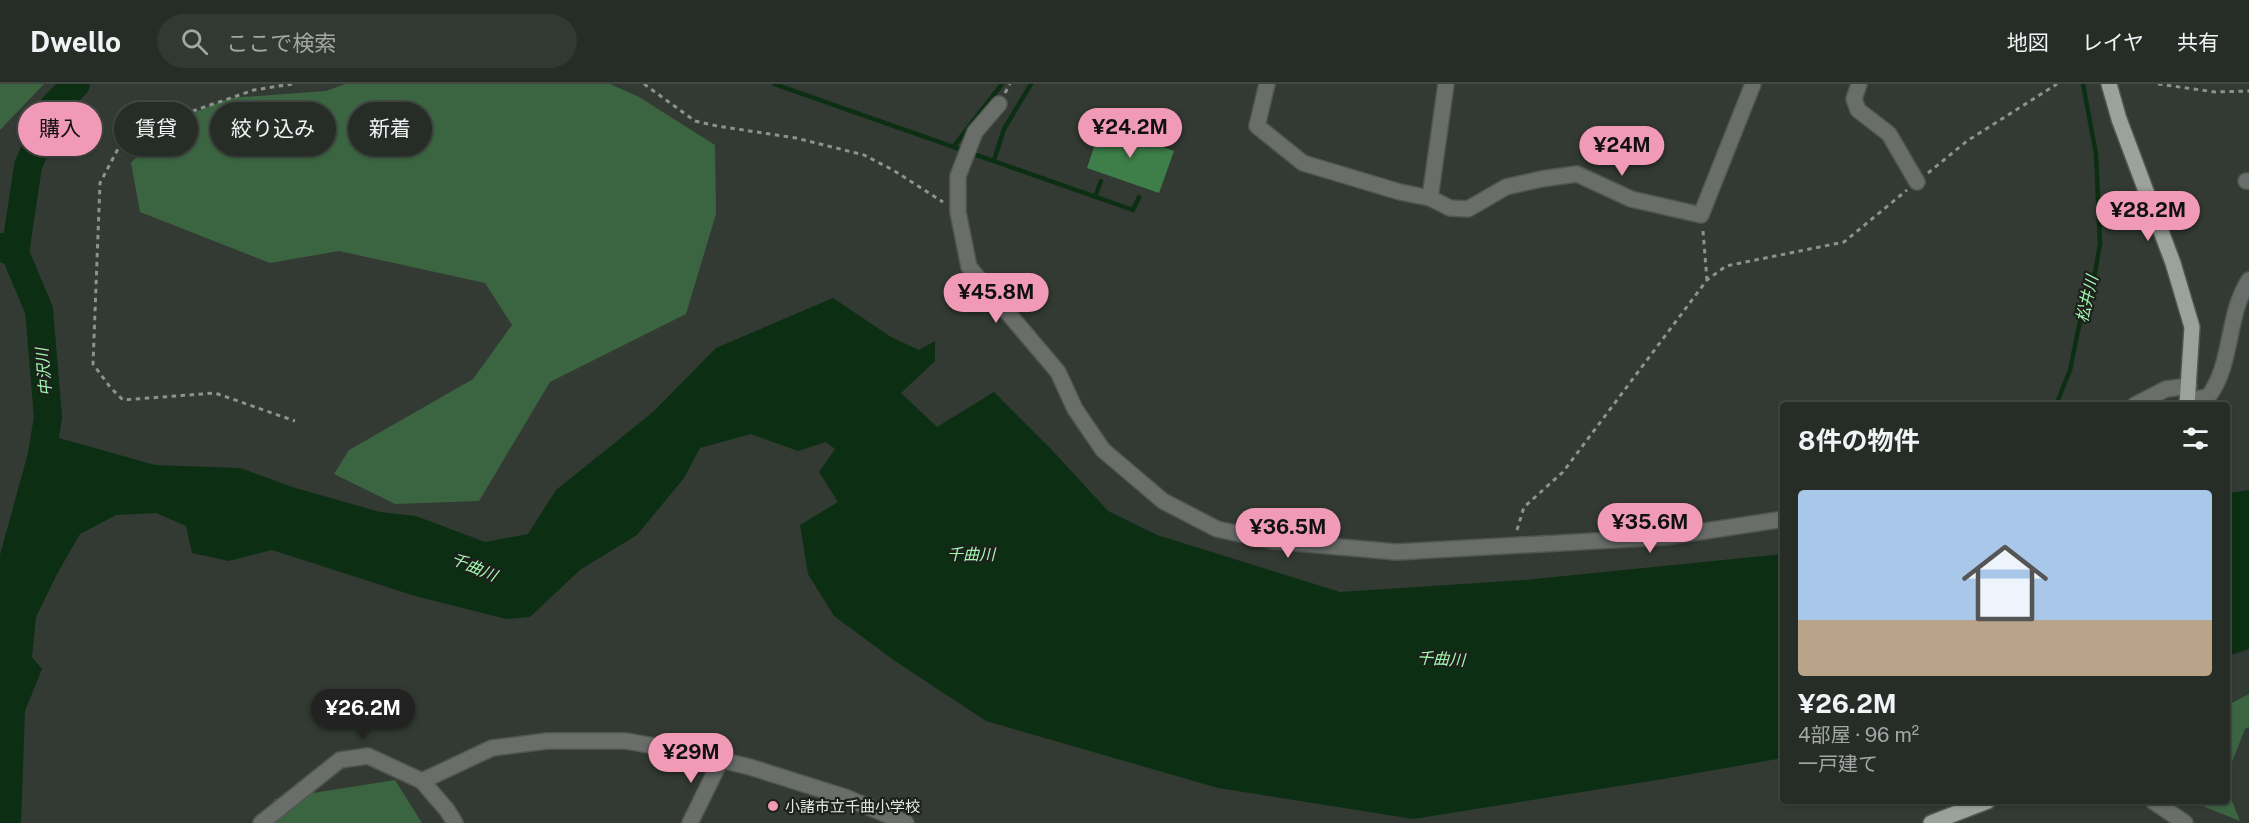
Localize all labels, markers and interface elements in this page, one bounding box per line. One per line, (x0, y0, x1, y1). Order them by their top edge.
search box (157, 14, 577, 68)
text: Dwello (30, 25, 121, 58)
icon: search (178, 25, 211, 58)
text: ここで検索 (226, 30, 336, 56)
text: 地図 (2007, 30, 2049, 55)
text: レイヤ (2082, 30, 2144, 55)
text: 共有 (2177, 30, 2219, 55)
chip: 購入 (18, 102, 102, 156)
chip: 賃貸 (114, 102, 198, 156)
chip: 絞り込み (210, 102, 336, 156)
chip: 新着 (348, 102, 432, 156)
pin: ¥24.2M (1081, 108, 1179, 159)
text: ¥24.2M (1092, 115, 1168, 139)
pin: ¥24M (1586, 126, 1658, 177)
text: ¥24M (1593, 133, 1651, 157)
pin: ¥28.2M (2099, 191, 2197, 242)
text: ¥28.2M (2110, 198, 2186, 222)
water label: 松井川 (2072, 272, 2102, 325)
pin: ¥45.8M (947, 273, 1045, 324)
text: ¥45.8M (958, 280, 1034, 304)
water label: 中沢川 (32, 345, 56, 397)
icon: filters (2179, 422, 2212, 455)
text: 8件の物件 (1798, 425, 1919, 456)
pin: ¥35.6M (1601, 503, 1699, 554)
pin: ¥36.5M (1239, 508, 1337, 559)
text: ¥35.6M (1612, 510, 1688, 534)
text: ¥36.5M (1250, 515, 1326, 539)
icon: home (1951, 529, 2059, 637)
water label: 千曲川 (947, 545, 997, 564)
water label: 千曲川 (448, 549, 502, 586)
water label: 千曲川 (1417, 648, 1467, 670)
text: ¥26.2M (1798, 688, 1897, 719)
pin: ¥26.2M (314, 689, 412, 740)
text: ¥26.2M (325, 696, 401, 720)
text: 4部屋 · 96 m² (1798, 723, 1919, 747)
pin: ¥29M (655, 733, 727, 784)
text: ¥29M (662, 740, 720, 764)
text: 一戸建て (1798, 752, 1878, 776)
place label: 小諸市立千曲小学校 (785, 798, 920, 815)
marker: 小諸市立千曲小学校 (766, 799, 780, 813)

